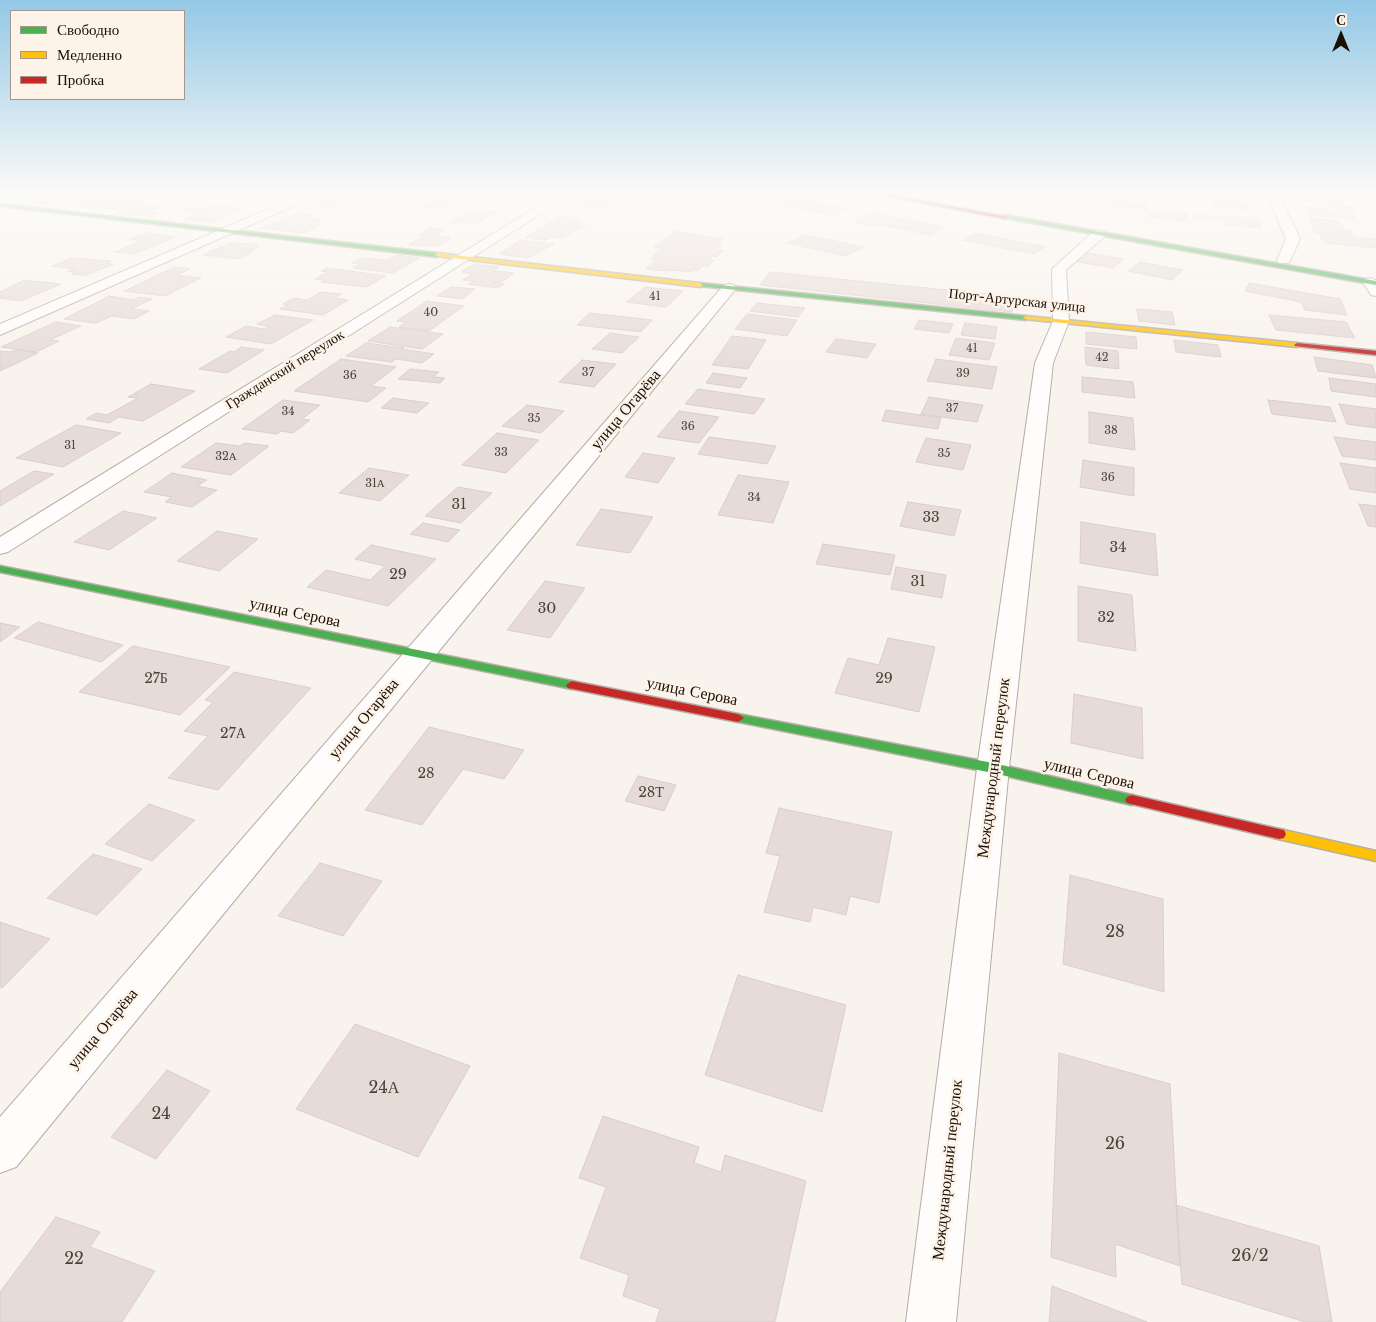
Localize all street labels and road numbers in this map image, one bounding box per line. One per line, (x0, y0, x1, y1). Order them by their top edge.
street label: Порт-Артурская улица (948, 285, 1086, 317)
street label: Гражданский переулок (223, 327, 347, 413)
street label: улица Огарёва (587, 366, 665, 454)
street label: улица Серова (248, 594, 342, 632)
street label: улица Серова (645, 674, 739, 710)
street label: улица Огарёва (325, 675, 403, 763)
street label: Международный переулок (973, 677, 1015, 859)
street label: улица Серова (1042, 754, 1136, 794)
street label: улица Огарёва (64, 985, 142, 1073)
street label: Международный переулок (929, 1079, 967, 1261)

